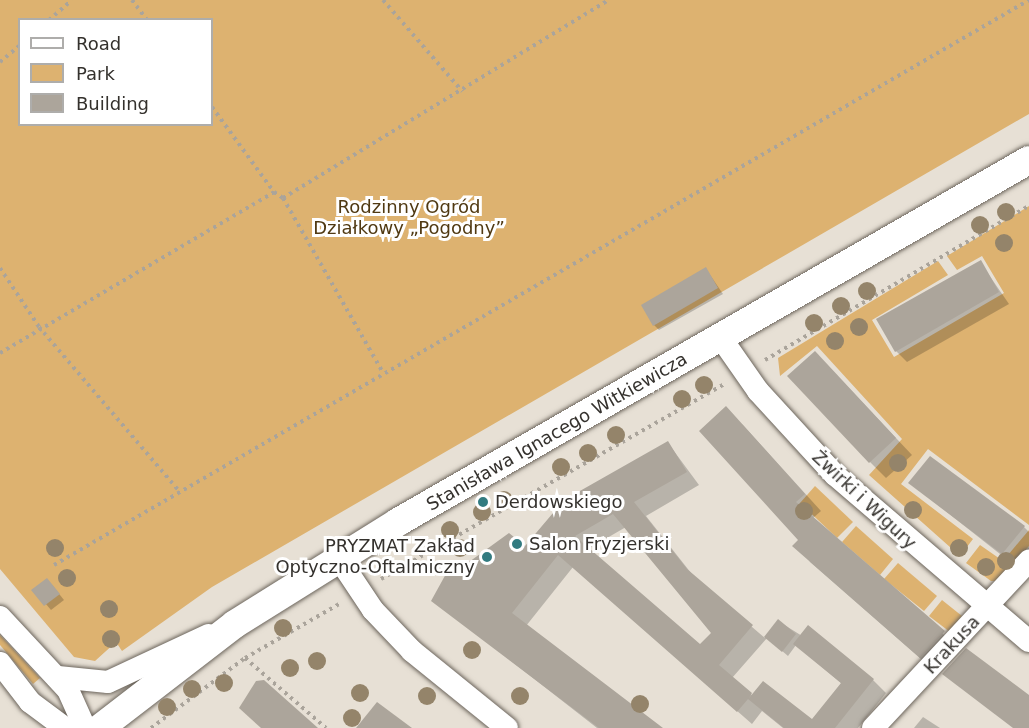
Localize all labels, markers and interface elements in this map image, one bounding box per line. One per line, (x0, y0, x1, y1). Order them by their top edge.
legend (18, 18, 213, 126)
text: Road (76, 33, 121, 54)
text: Park (76, 63, 115, 84)
text: Building (76, 93, 149, 114)
park label: Rodzinny Ogród Działkowy „Pogodny” (313, 197, 505, 240)
street label: Stanisława Ignacego Witkiewicza (423, 348, 691, 516)
street label: Żwirki i Wigury (807, 446, 921, 554)
place label: Derdowskiego (495, 491, 622, 513)
marker: Derdowskiego (476, 495, 490, 509)
place label: Salon Fryzjerski (529, 533, 669, 555)
place label: PRYZMAT Zakład Optyczno-Oftalmiczny (275, 536, 475, 578)
marker: Salon Fryzjerski (510, 537, 524, 551)
marker: PRYZMAT Zakład Optyczno-Oftalmiczny (480, 550, 494, 564)
street label: Krakusa (920, 611, 984, 679)

